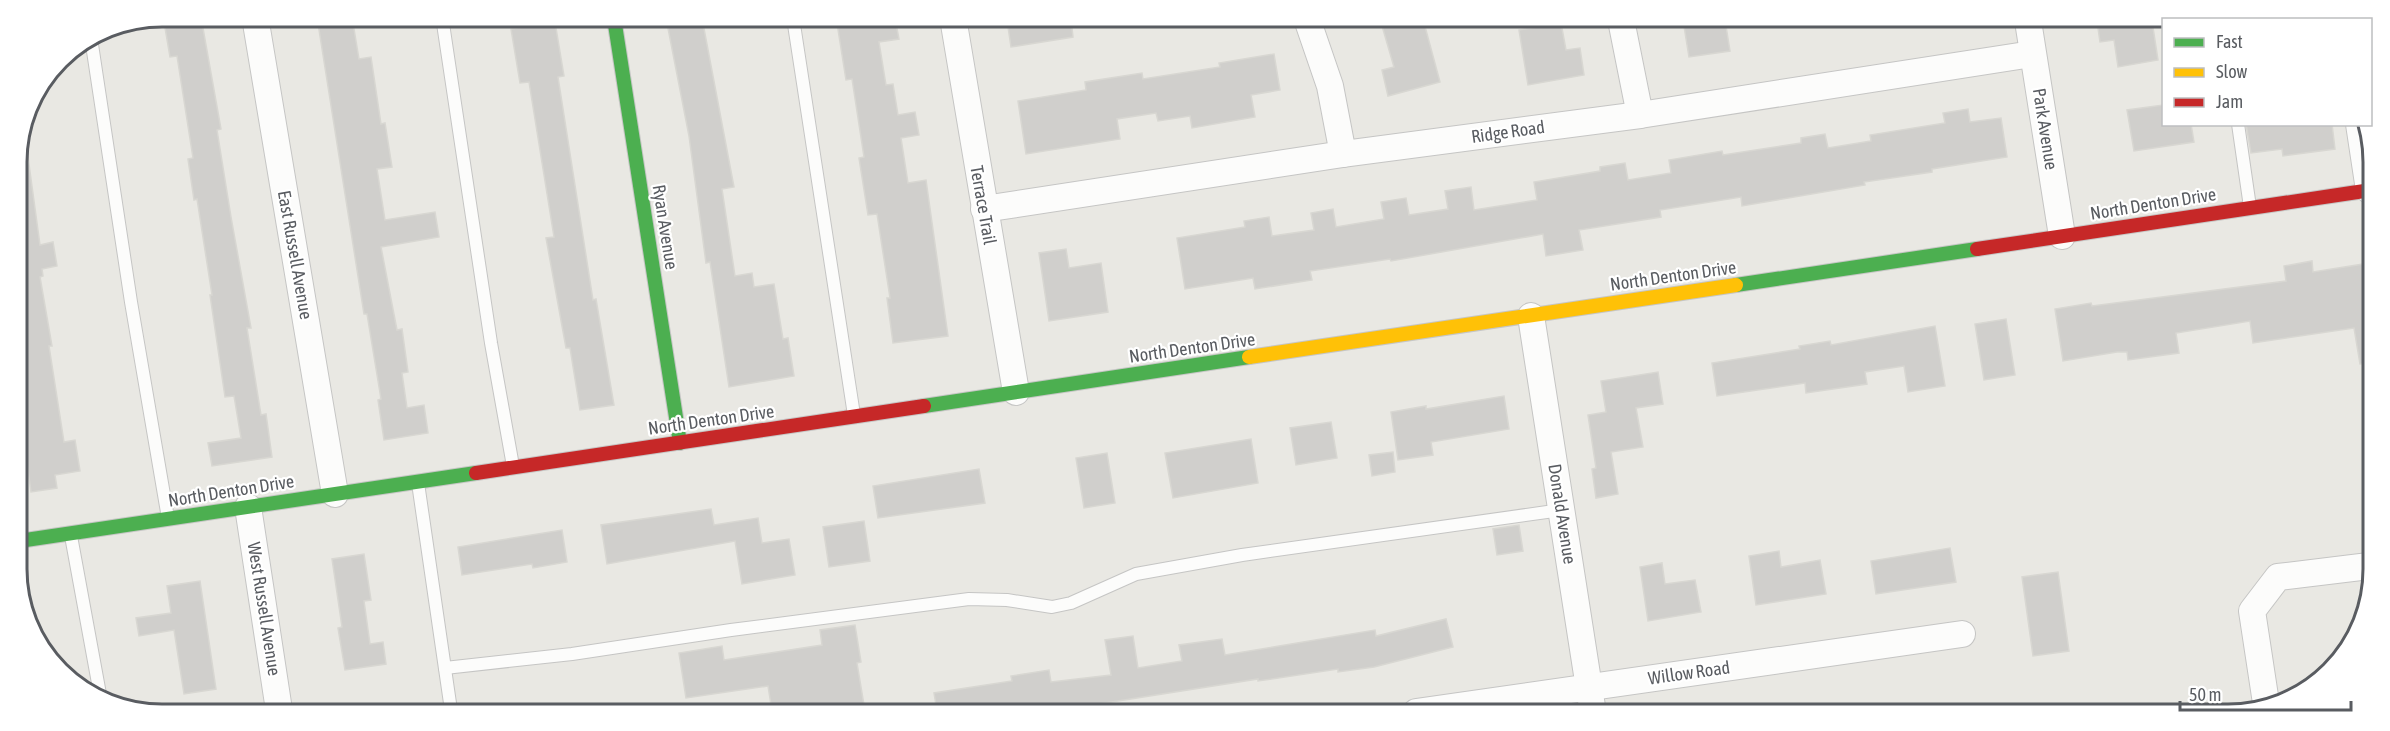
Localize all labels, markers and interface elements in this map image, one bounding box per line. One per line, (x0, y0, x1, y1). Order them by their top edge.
legend (2162, 18, 2372, 126)
text: Fast (2216, 31, 2243, 52)
text: Slow (2216, 61, 2247, 82)
street label: Park Avenue (2029, 87, 2062, 171)
text: Jam (2216, 91, 2243, 112)
street label: Ridge Road (1470, 116, 1546, 147)
street label: Terrace Trail (966, 164, 1001, 246)
street label: Ryan Avenue (648, 183, 683, 271)
street label: North Denton Drive (2088, 183, 2217, 224)
street label: East Russell Avenue (274, 189, 317, 321)
street label: North Denton Drive (1609, 256, 1737, 295)
street label: North Denton Drive (1128, 328, 1256, 367)
street label: North Denton Drive (647, 400, 775, 439)
street label: Donald Avenue (1544, 462, 1581, 565)
street label: North Denton Drive (166, 470, 295, 511)
street label: West Russell Avenue (244, 541, 285, 677)
street label: Willow Road (1647, 656, 1731, 689)
scale bar (2180, 674, 2351, 712)
text: 50 m (2189, 684, 2221, 705)

